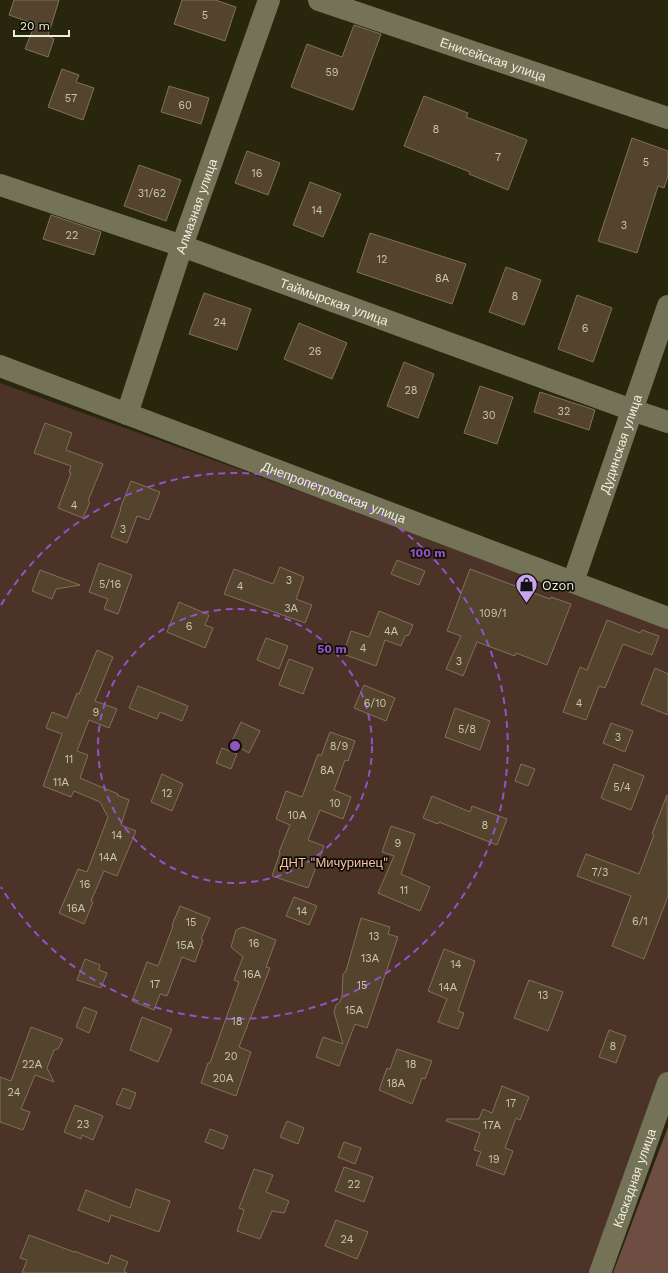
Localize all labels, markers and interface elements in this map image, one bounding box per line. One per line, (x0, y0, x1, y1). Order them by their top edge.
house number: 5 (202, 9, 208, 22)
scale bar (14, 12, 69, 38)
text: 20 m (20, 19, 50, 33)
street label: Енисейская улица (438, 34, 549, 84)
house number: 59 (325, 66, 339, 79)
house number: 57 (65, 92, 77, 105)
house number: 60 (178, 99, 192, 112)
house number: 8 (433, 123, 440, 136)
house number: 7 (495, 151, 501, 164)
street label: Алмазная улица (172, 156, 220, 256)
house number: 5 (643, 156, 649, 169)
house number: 16 (252, 167, 263, 180)
house number: 31/62 (138, 187, 166, 200)
house number: 14 (311, 204, 323, 217)
house number: 3 (621, 219, 627, 232)
house number: 22 (66, 229, 78, 242)
house number: 12 (377, 253, 387, 266)
house number: 8А (435, 272, 450, 285)
street label: Таймырская улица (278, 275, 391, 328)
house number: 8 (512, 290, 519, 303)
house number: 24 (214, 316, 227, 329)
house number: 6 (582, 322, 589, 335)
house number: 26 (308, 345, 322, 358)
house number: 28 (404, 384, 418, 397)
street label: Дудинская улица (596, 392, 645, 496)
house number: 32 (558, 405, 570, 418)
house number: 30 (482, 409, 496, 422)
street label: Днепропетровская улица (260, 458, 409, 526)
house number: 4 (71, 499, 78, 512)
house number: 3 (120, 523, 126, 536)
text: 100 m (410, 546, 446, 560)
shop icon: Ozon (514, 572, 540, 605)
house number: 3 (286, 574, 292, 587)
house number: 5/16 (99, 578, 121, 591)
place label: Ozon (542, 578, 574, 593)
house number: 4 (237, 580, 244, 593)
house number: 3А (284, 602, 299, 615)
house number: 109/1 (480, 607, 506, 620)
house number: 6 (186, 620, 193, 633)
house number: 4А (384, 625, 399, 638)
text: 50 m (317, 642, 347, 656)
house number: 4 (360, 642, 367, 655)
house number: 3 (456, 655, 462, 668)
house number: 6/10 (364, 697, 386, 710)
house number: 4 (576, 697, 583, 710)
house number: 9 (93, 706, 100, 719)
house number: 5/8 (458, 723, 476, 736)
house number: 3 (615, 731, 621, 744)
centre of rings (228, 739, 242, 753)
house number: 8/9 (330, 740, 348, 753)
house number: 11 (65, 753, 73, 766)
house number: 8А (320, 764, 335, 777)
house number: 11А (53, 776, 70, 789)
house number: 5/4 (613, 781, 631, 794)
house number: 12 (162, 787, 172, 800)
house number: 10 (329, 797, 341, 810)
house number: 10А (288, 809, 307, 822)
house number: 8 (482, 819, 489, 832)
house number: 14 (111, 829, 123, 842)
house number: 9 (395, 837, 402, 850)
house number: 14А (99, 851, 118, 864)
park label: ДНТ "Мичуринец" (280, 855, 388, 870)
house number: 7/3 (592, 866, 608, 879)
house number: 16 (80, 878, 91, 891)
house number: 11 (400, 884, 408, 897)
house number: 16А (67, 902, 86, 915)
house number: 14 (296, 905, 308, 918)
house number: 6/1 (632, 915, 648, 928)
house number: 15 (186, 916, 196, 929)
house number: 13 (369, 930, 379, 943)
house number: 16 (249, 937, 260, 950)
house number: 15А (176, 939, 195, 952)
house number: 13А (361, 952, 380, 965)
house number: 14 (450, 958, 462, 971)
house number: 16А (243, 968, 262, 981)
house number: 17 (150, 978, 160, 991)
house number: 15 (357, 979, 367, 992)
house number: 14А (439, 981, 458, 994)
house number: 13 (538, 989, 548, 1002)
house number: 15А (345, 1004, 364, 1017)
house number: 18 (231, 1015, 243, 1028)
house number: 8 (610, 1040, 617, 1053)
house number: 20 (224, 1050, 238, 1063)
house number: 22А (22, 1058, 43, 1071)
house number: 18 (405, 1058, 417, 1071)
house number: 20А (213, 1072, 234, 1085)
house number: 18А (387, 1077, 406, 1090)
house number: 24 (8, 1086, 21, 1099)
house number: 17 (506, 1097, 516, 1110)
house number: 23 (77, 1118, 89, 1131)
house number: 17А (483, 1119, 502, 1132)
street label: Каскадная улица (609, 1126, 659, 1229)
house number: 19 (488, 1153, 500, 1166)
house number: 22 (348, 1178, 360, 1191)
house number: 24 (341, 1233, 354, 1246)

